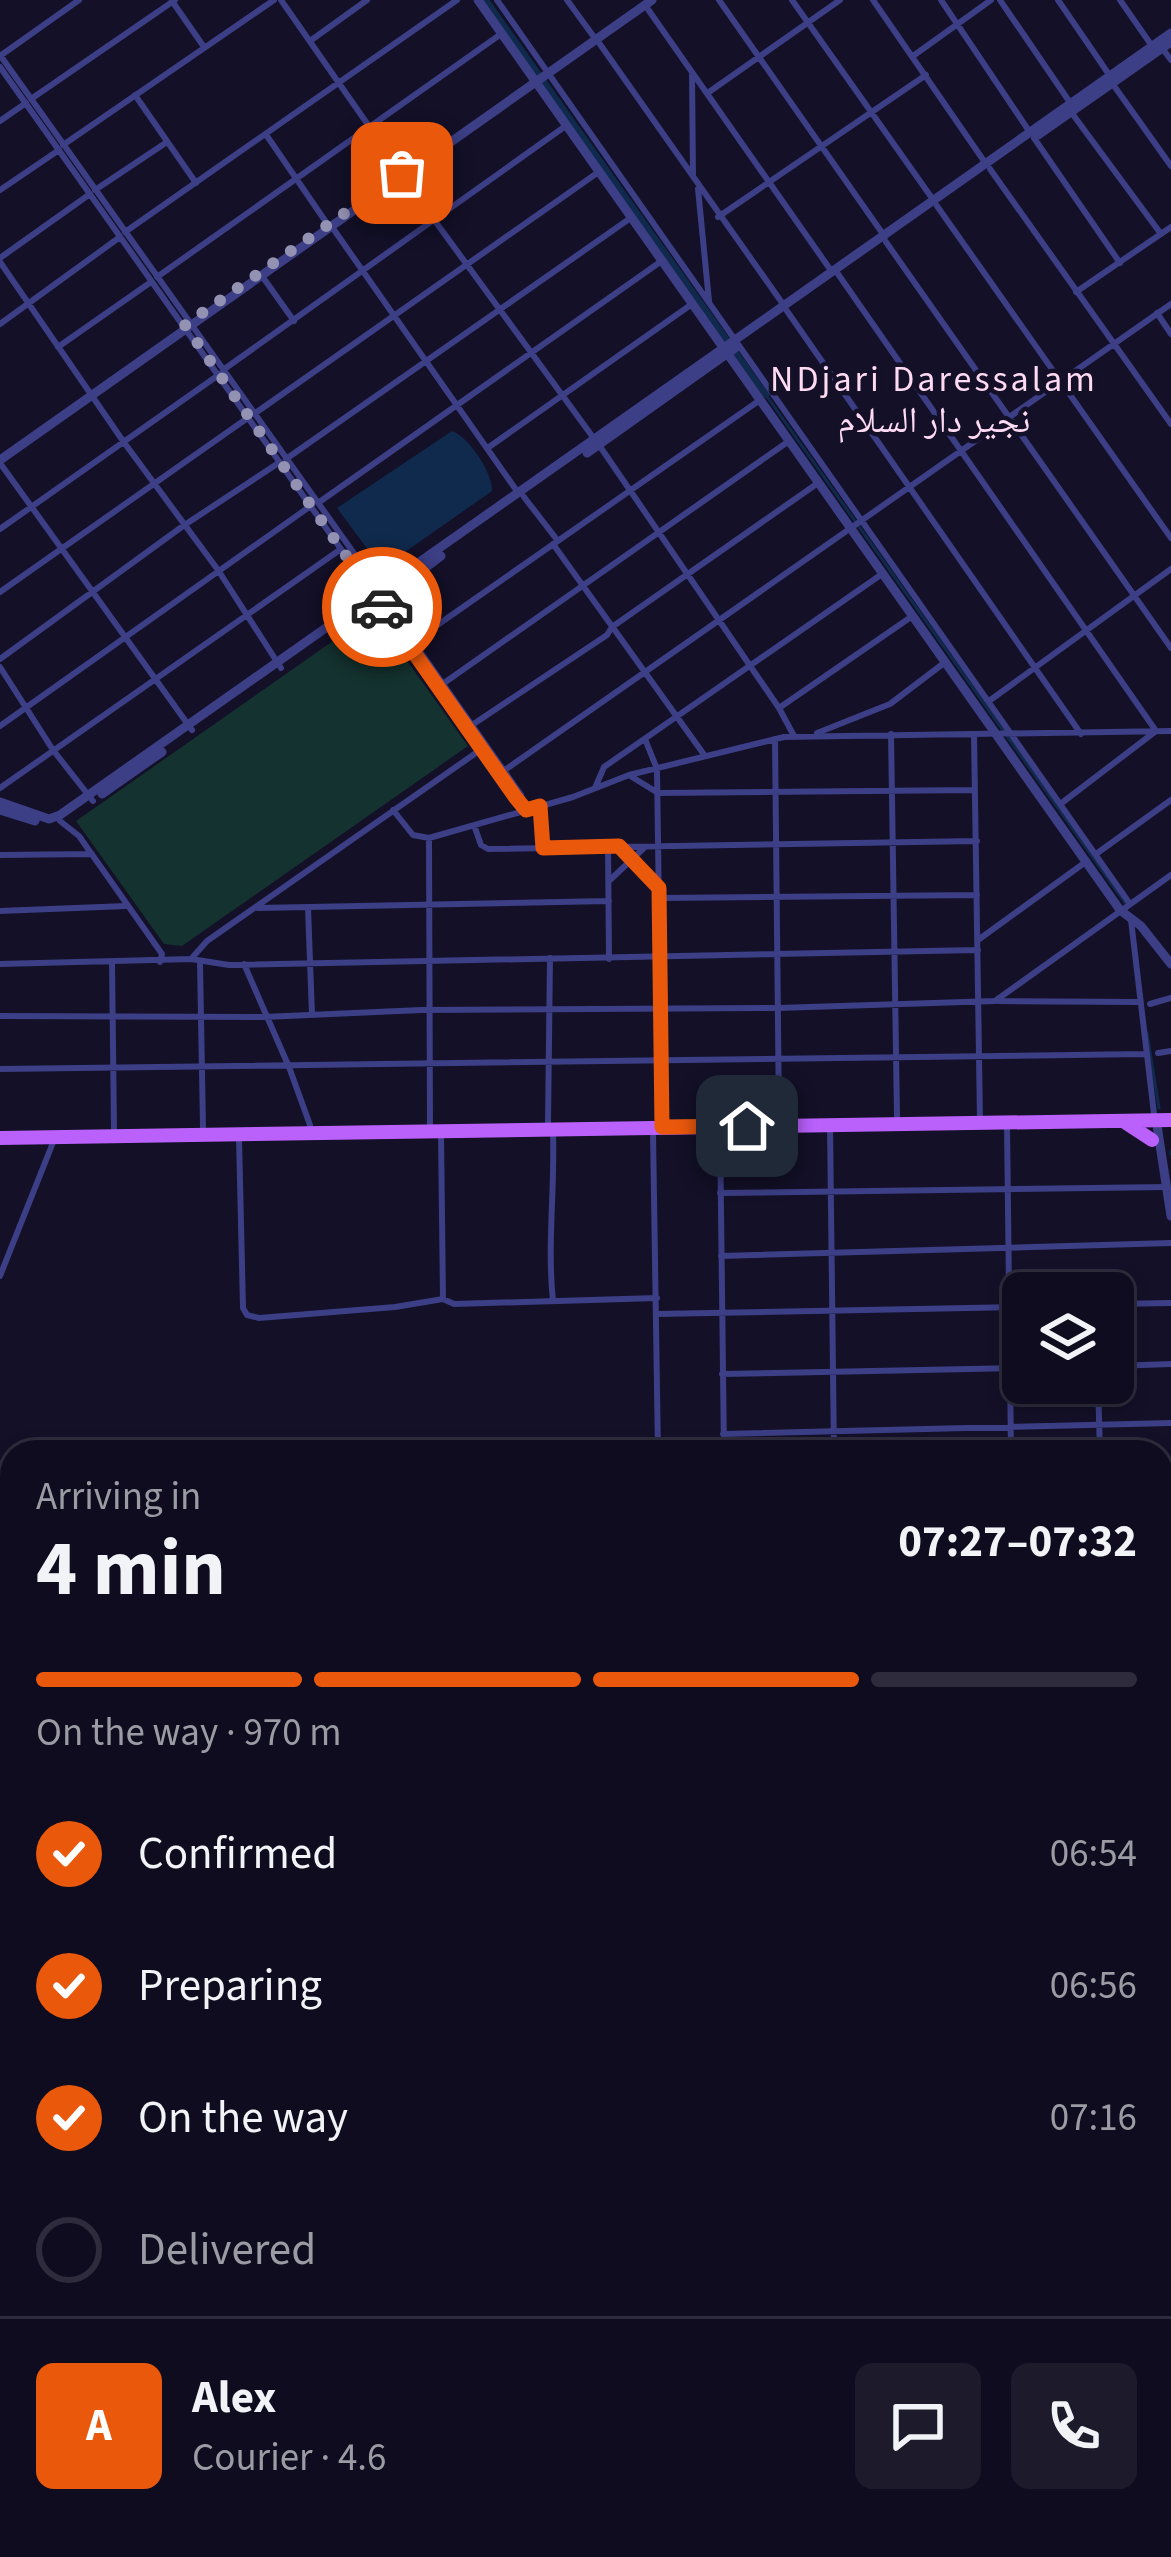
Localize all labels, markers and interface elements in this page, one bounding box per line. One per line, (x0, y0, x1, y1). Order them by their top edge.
pin (351, 122, 453, 224)
icon: bag (369, 140, 435, 206)
district label: NDjari Daressalam نجير دار السلام (770, 354, 1098, 446)
courier (322, 547, 442, 667)
icon: car (349, 574, 415, 640)
pin (696, 1075, 798, 1177)
icon: home (714, 1093, 780, 1159)
map controls (1002, 1272, 1134, 1404)
button: layers (1002, 1272, 1134, 1404)
text: Arriving in (36, 1469, 201, 1525)
text: 07:27–07:32 (898, 1510, 1137, 1574)
text: 4 min (36, 1514, 226, 1625)
text: On the way · 970 m (36, 1705, 342, 1761)
icon: check (36, 1821, 102, 1887)
text: Confirmed (138, 1822, 337, 1886)
text: 06:54 (1050, 1826, 1137, 1882)
icon: check (36, 1953, 102, 2019)
text: Preparing (138, 1954, 322, 2018)
text: 06:56 (1050, 1958, 1137, 2014)
icon: check (36, 2085, 102, 2151)
text: On the way (138, 2086, 348, 2150)
text: 07:16 (1050, 2090, 1137, 2146)
text: Delivered (138, 2218, 316, 2282)
button: chat (855, 2363, 981, 2489)
button: phone (1011, 2363, 1137, 2489)
text: Alex (192, 2366, 276, 2430)
text: A (86, 2394, 112, 2458)
text: Courier · 4.6 (192, 2430, 386, 2486)

